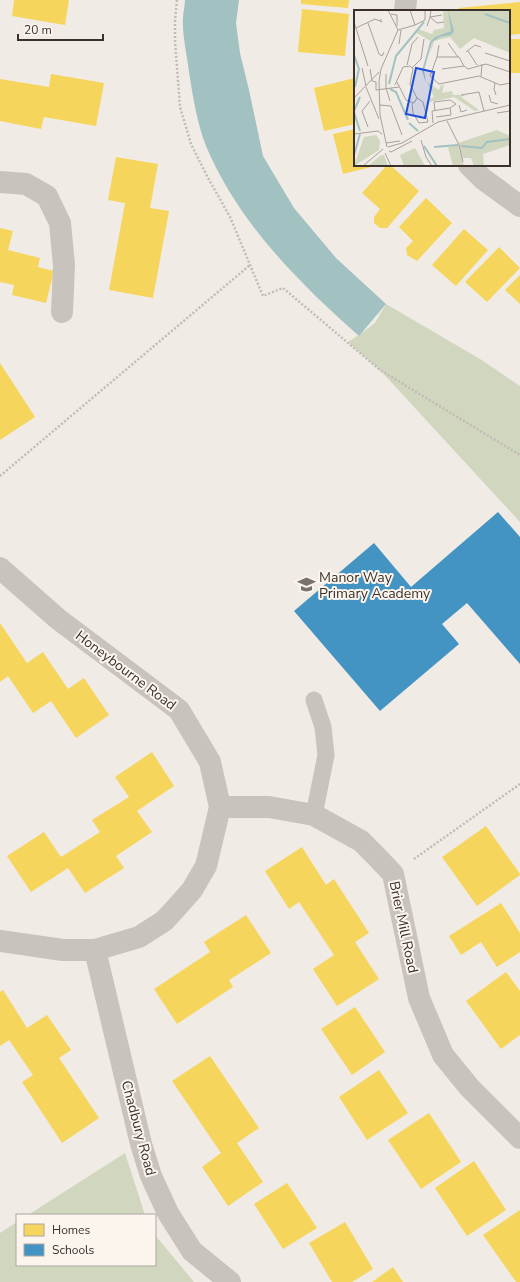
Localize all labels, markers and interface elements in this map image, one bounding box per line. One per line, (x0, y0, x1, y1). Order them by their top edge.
inset map (354, 10, 510, 166)
scale bar (18, 16, 103, 42)
text: 20 m (24, 22, 52, 38)
place label: Manor Way Primary Academy (319, 568, 431, 603)
school or university icon: Manor Way Primary Academy (296, 575, 316, 595)
street label: Honeybourne Road (72, 626, 180, 714)
street label: Brier Mill Road (385, 879, 423, 975)
street label: Chadbury Road (117, 1078, 160, 1178)
legend (16, 1214, 156, 1266)
text: Homes (52, 1222, 90, 1238)
text: Schools (52, 1242, 95, 1258)

